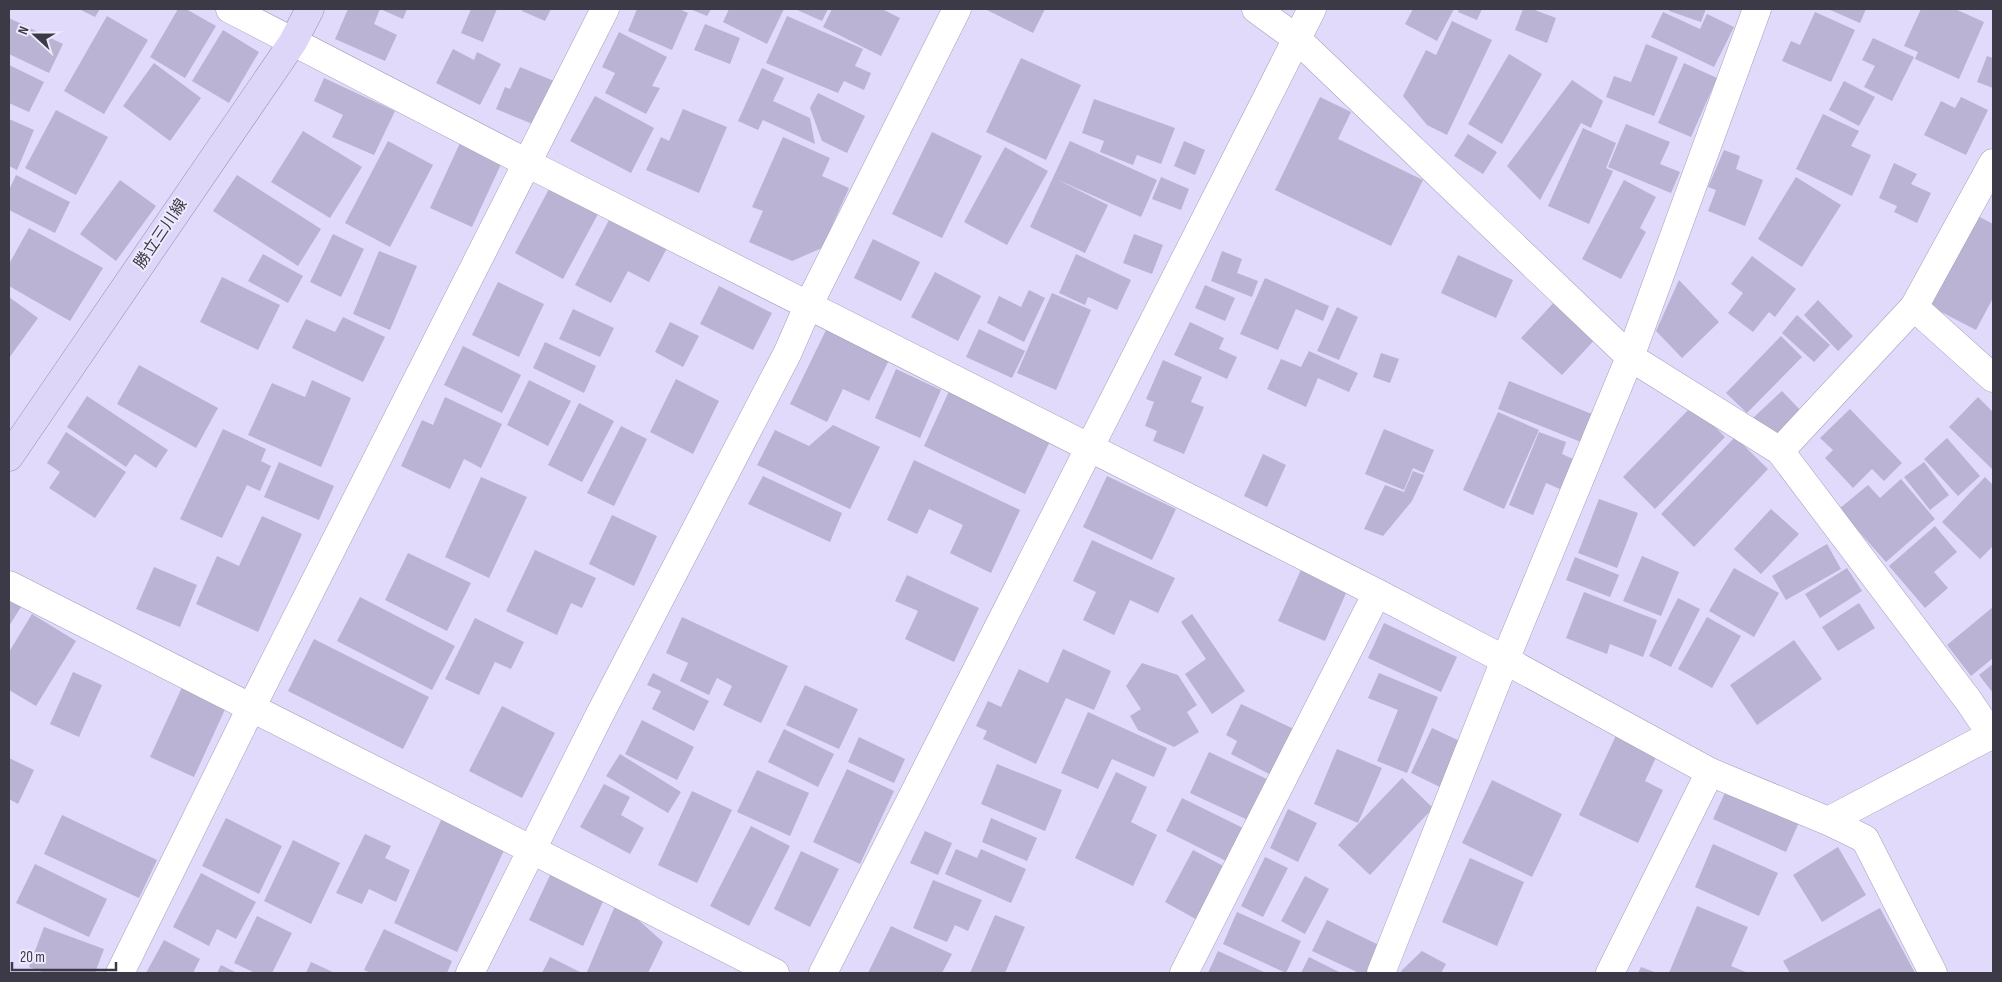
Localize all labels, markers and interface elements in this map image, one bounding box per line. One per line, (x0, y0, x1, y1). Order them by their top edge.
north arrow (10, 10, 60, 60)
text: N (14, 24, 33, 37)
street label: 勝立三川線 (131, 196, 191, 272)
scale bar (12, 940, 116, 972)
text: 20 m (20, 948, 45, 967)

